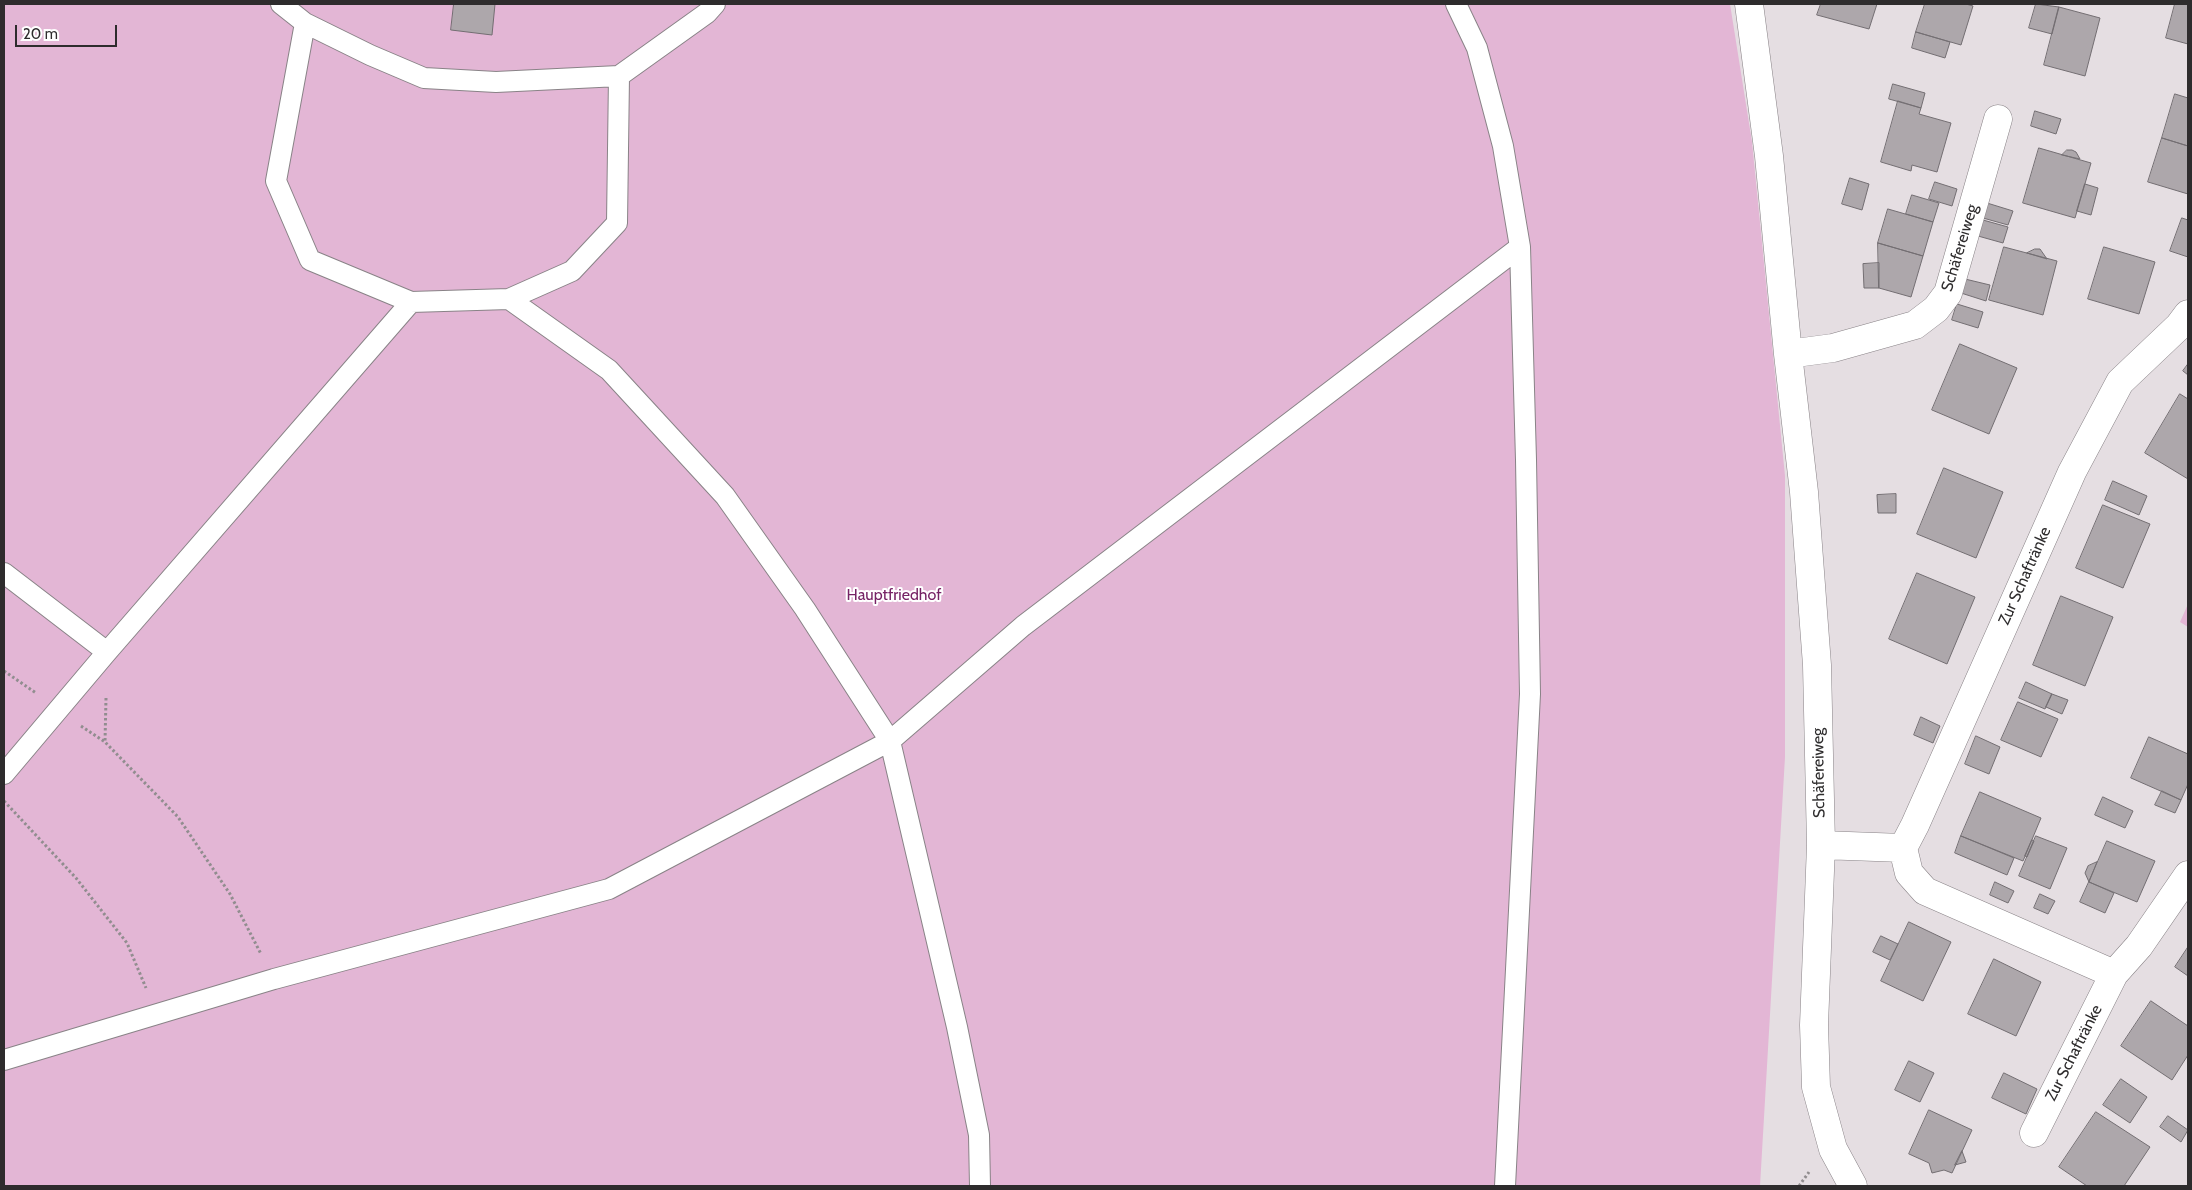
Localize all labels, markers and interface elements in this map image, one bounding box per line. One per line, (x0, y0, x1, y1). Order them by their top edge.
scale bar (18, 15, 120, 47)
text: 20 m (23, 25, 58, 43)
street label: Schäfereiweg (1938, 202, 1982, 294)
street label: Zur Schaftränke (1995, 524, 2055, 628)
park label: Hauptfriedhof (847, 585, 941, 605)
street label: Schäfereiweg (1809, 728, 1829, 818)
street label: Zur Schaftränke (2042, 1002, 2106, 1104)

